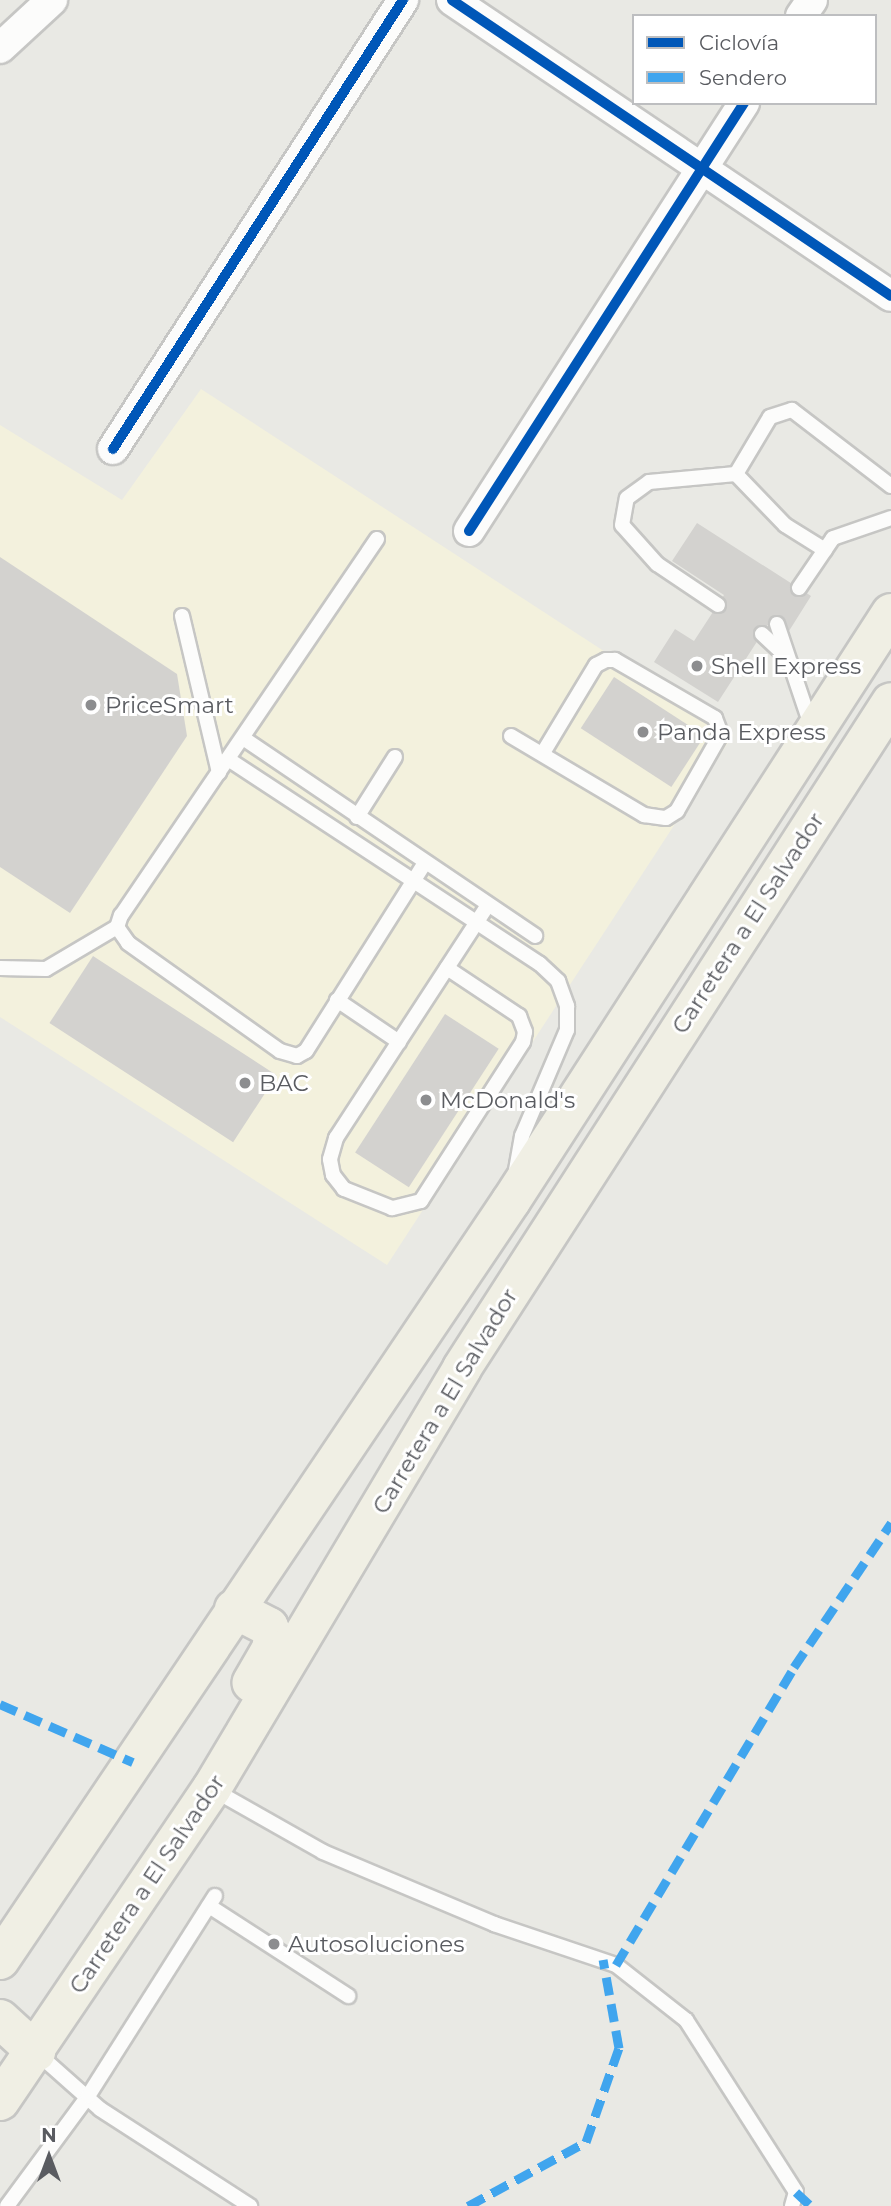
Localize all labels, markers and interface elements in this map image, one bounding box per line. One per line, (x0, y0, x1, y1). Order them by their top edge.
legend (632, 14, 877, 105)
text: Ciclovía (699, 30, 779, 55)
text: Sendero (699, 65, 787, 90)
place label: Shell Express (711, 652, 861, 680)
marker: Shell Express (689, 658, 705, 674)
place label: PriceSmart (105, 691, 234, 719)
marker: PriceSmart (83, 697, 99, 713)
place label: Panda Express (657, 718, 826, 746)
marker: Panda Express (635, 724, 651, 740)
street label: Carretera a El Salvador (666, 807, 830, 1039)
place label: BAC (259, 1069, 309, 1097)
marker: BAC (237, 1075, 253, 1091)
place label: McDonald's (440, 1086, 575, 1114)
marker: McDonald's (418, 1092, 434, 1108)
street label: Carretera a El Salvador (367, 1283, 523, 1519)
street label: Carretera a El Salvador (63, 1769, 231, 1999)
place label: Autosoluciones (288, 1930, 464, 1958)
marker: Autosoluciones (266, 1936, 282, 1952)
north arrow (14, 2122, 84, 2192)
text: N (41, 2124, 57, 2147)

